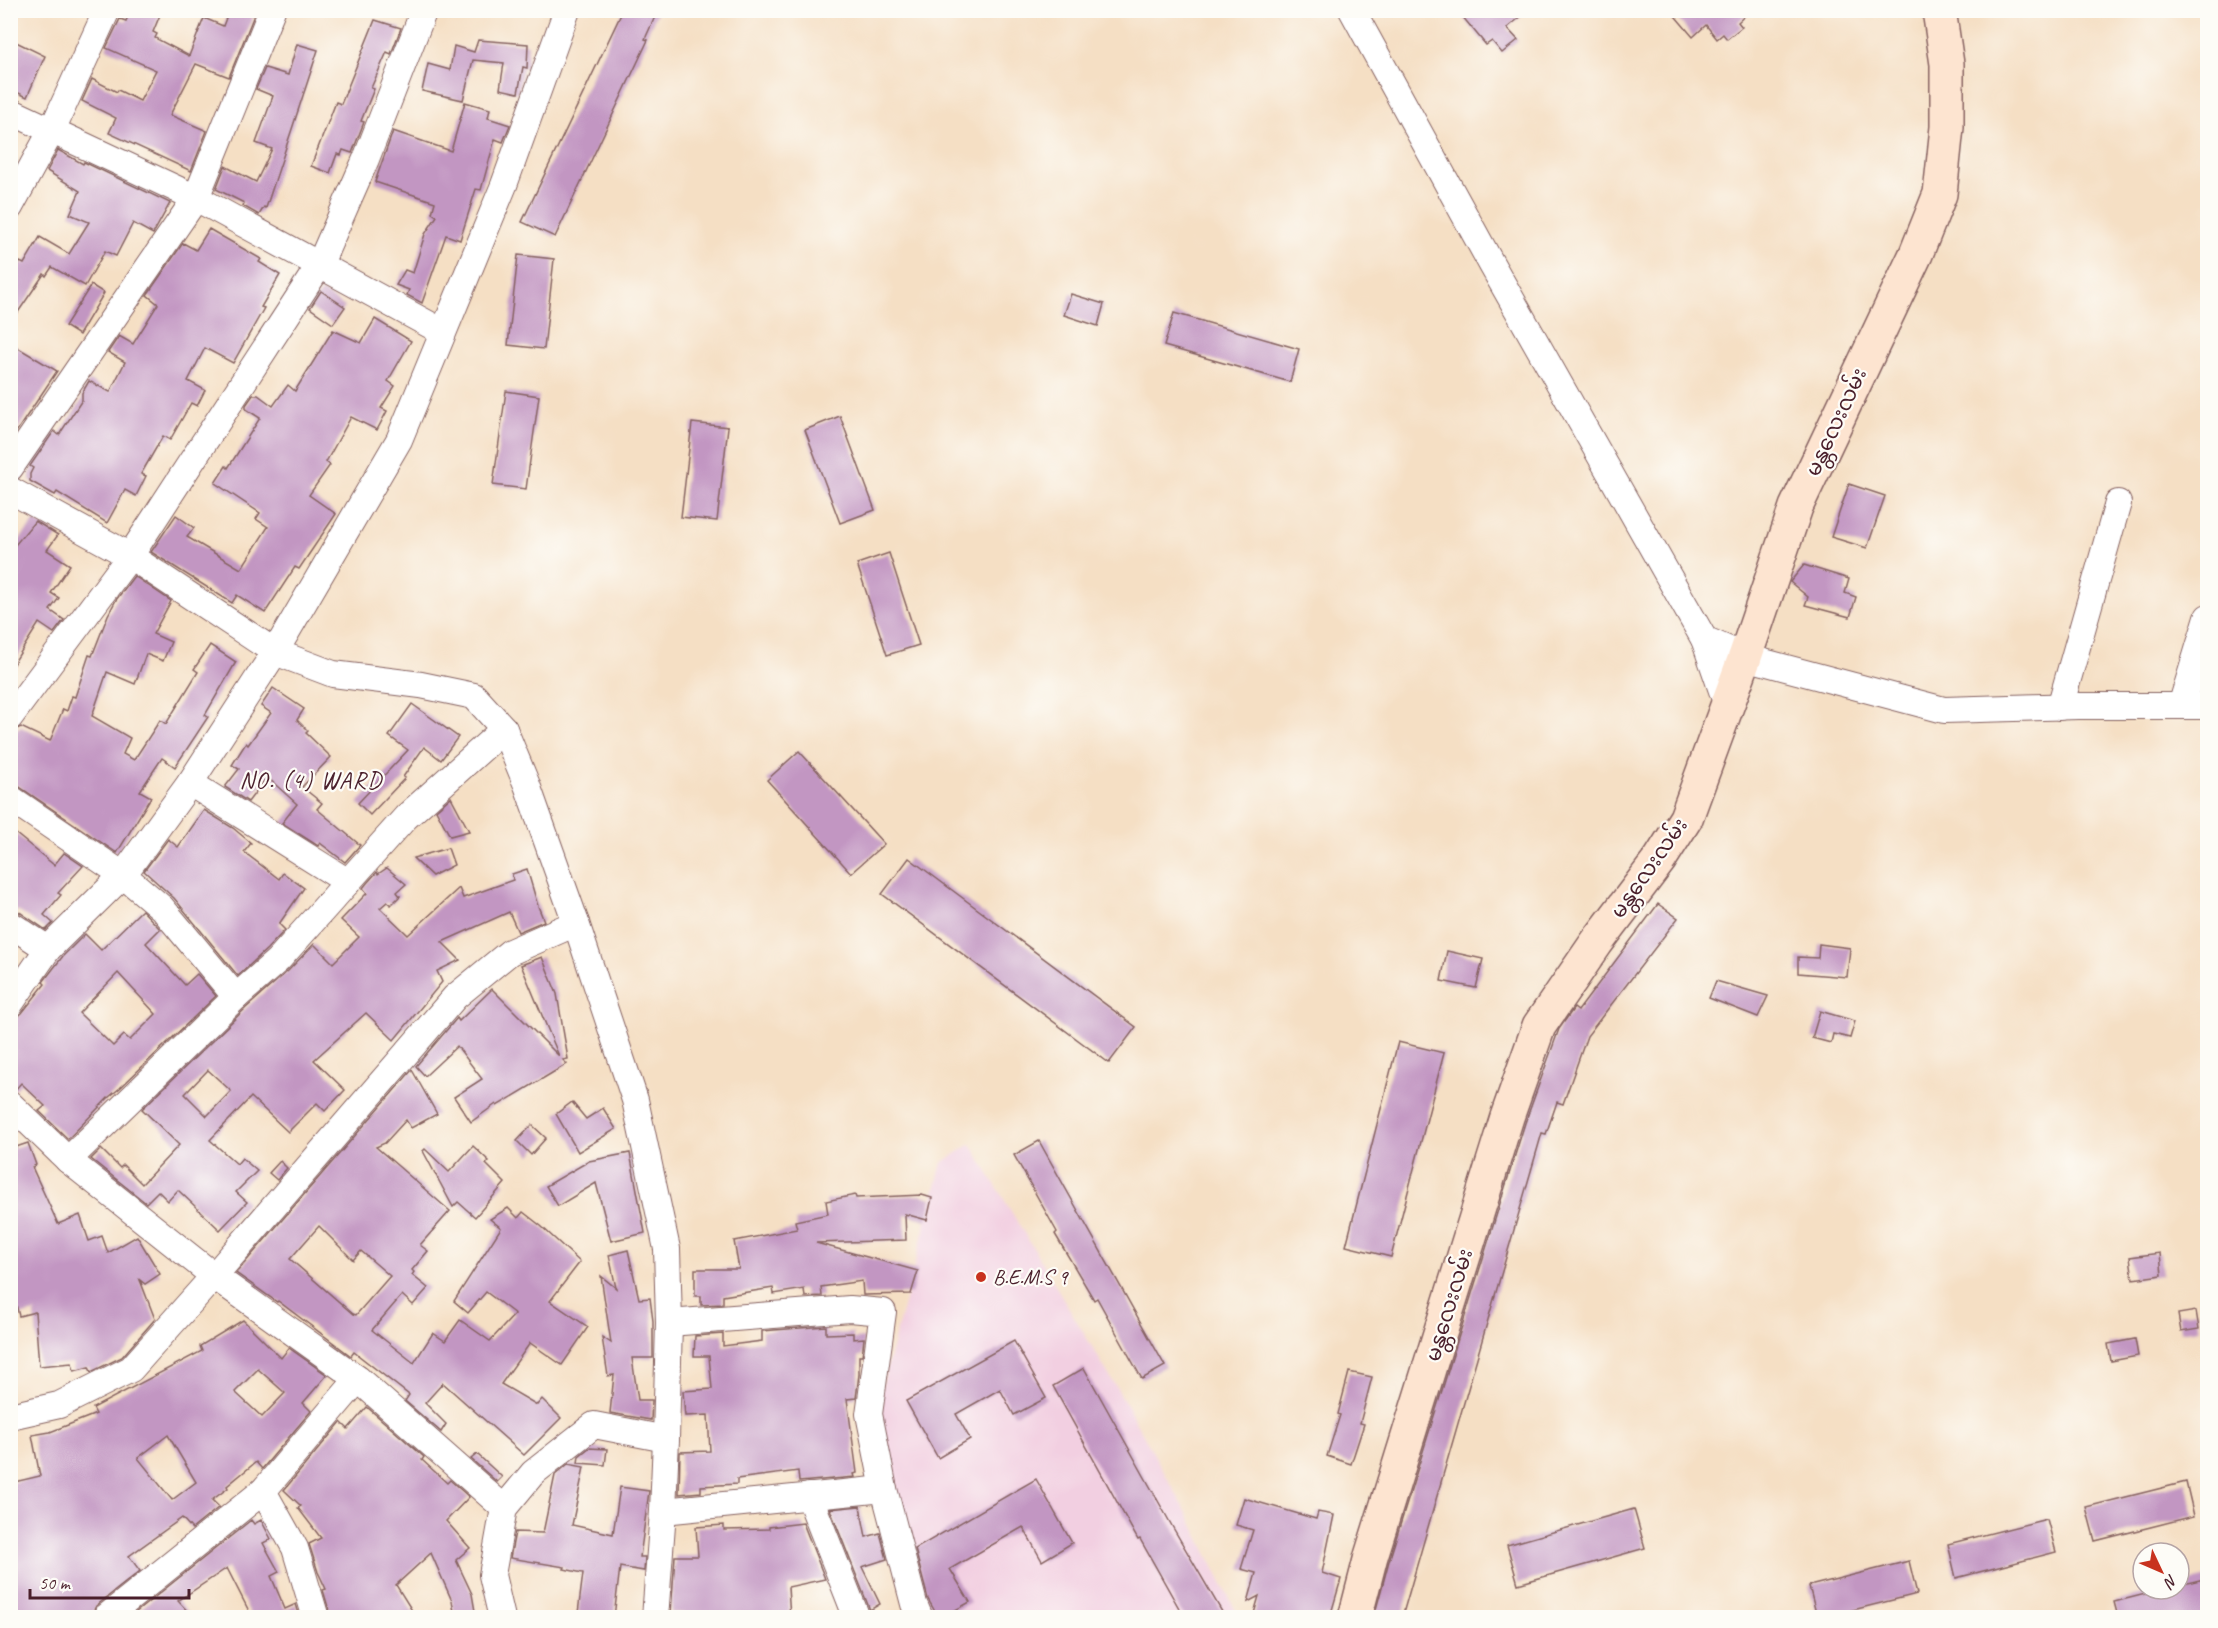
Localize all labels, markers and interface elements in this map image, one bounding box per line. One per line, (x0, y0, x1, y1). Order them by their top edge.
street label: မန္တလေးလမ်း (1797, 362, 1876, 482)
district label: NO. (4) WARD (239, 765, 383, 795)
street label: မန္တလေးလမ်း (1603, 811, 1696, 925)
street label: မန္တလေးလမ်း (1417, 1245, 1482, 1366)
place label: B.E.M.S 9 (993, 1264, 1069, 1290)
marker: B.E.M.S 9 (974, 1270, 988, 1284)
north arrow (2131, 1541, 2191, 1601)
scale bar (30, 1562, 189, 1600)
text: N (2158, 1570, 2182, 1593)
text: 50 m (39, 1572, 72, 1594)

